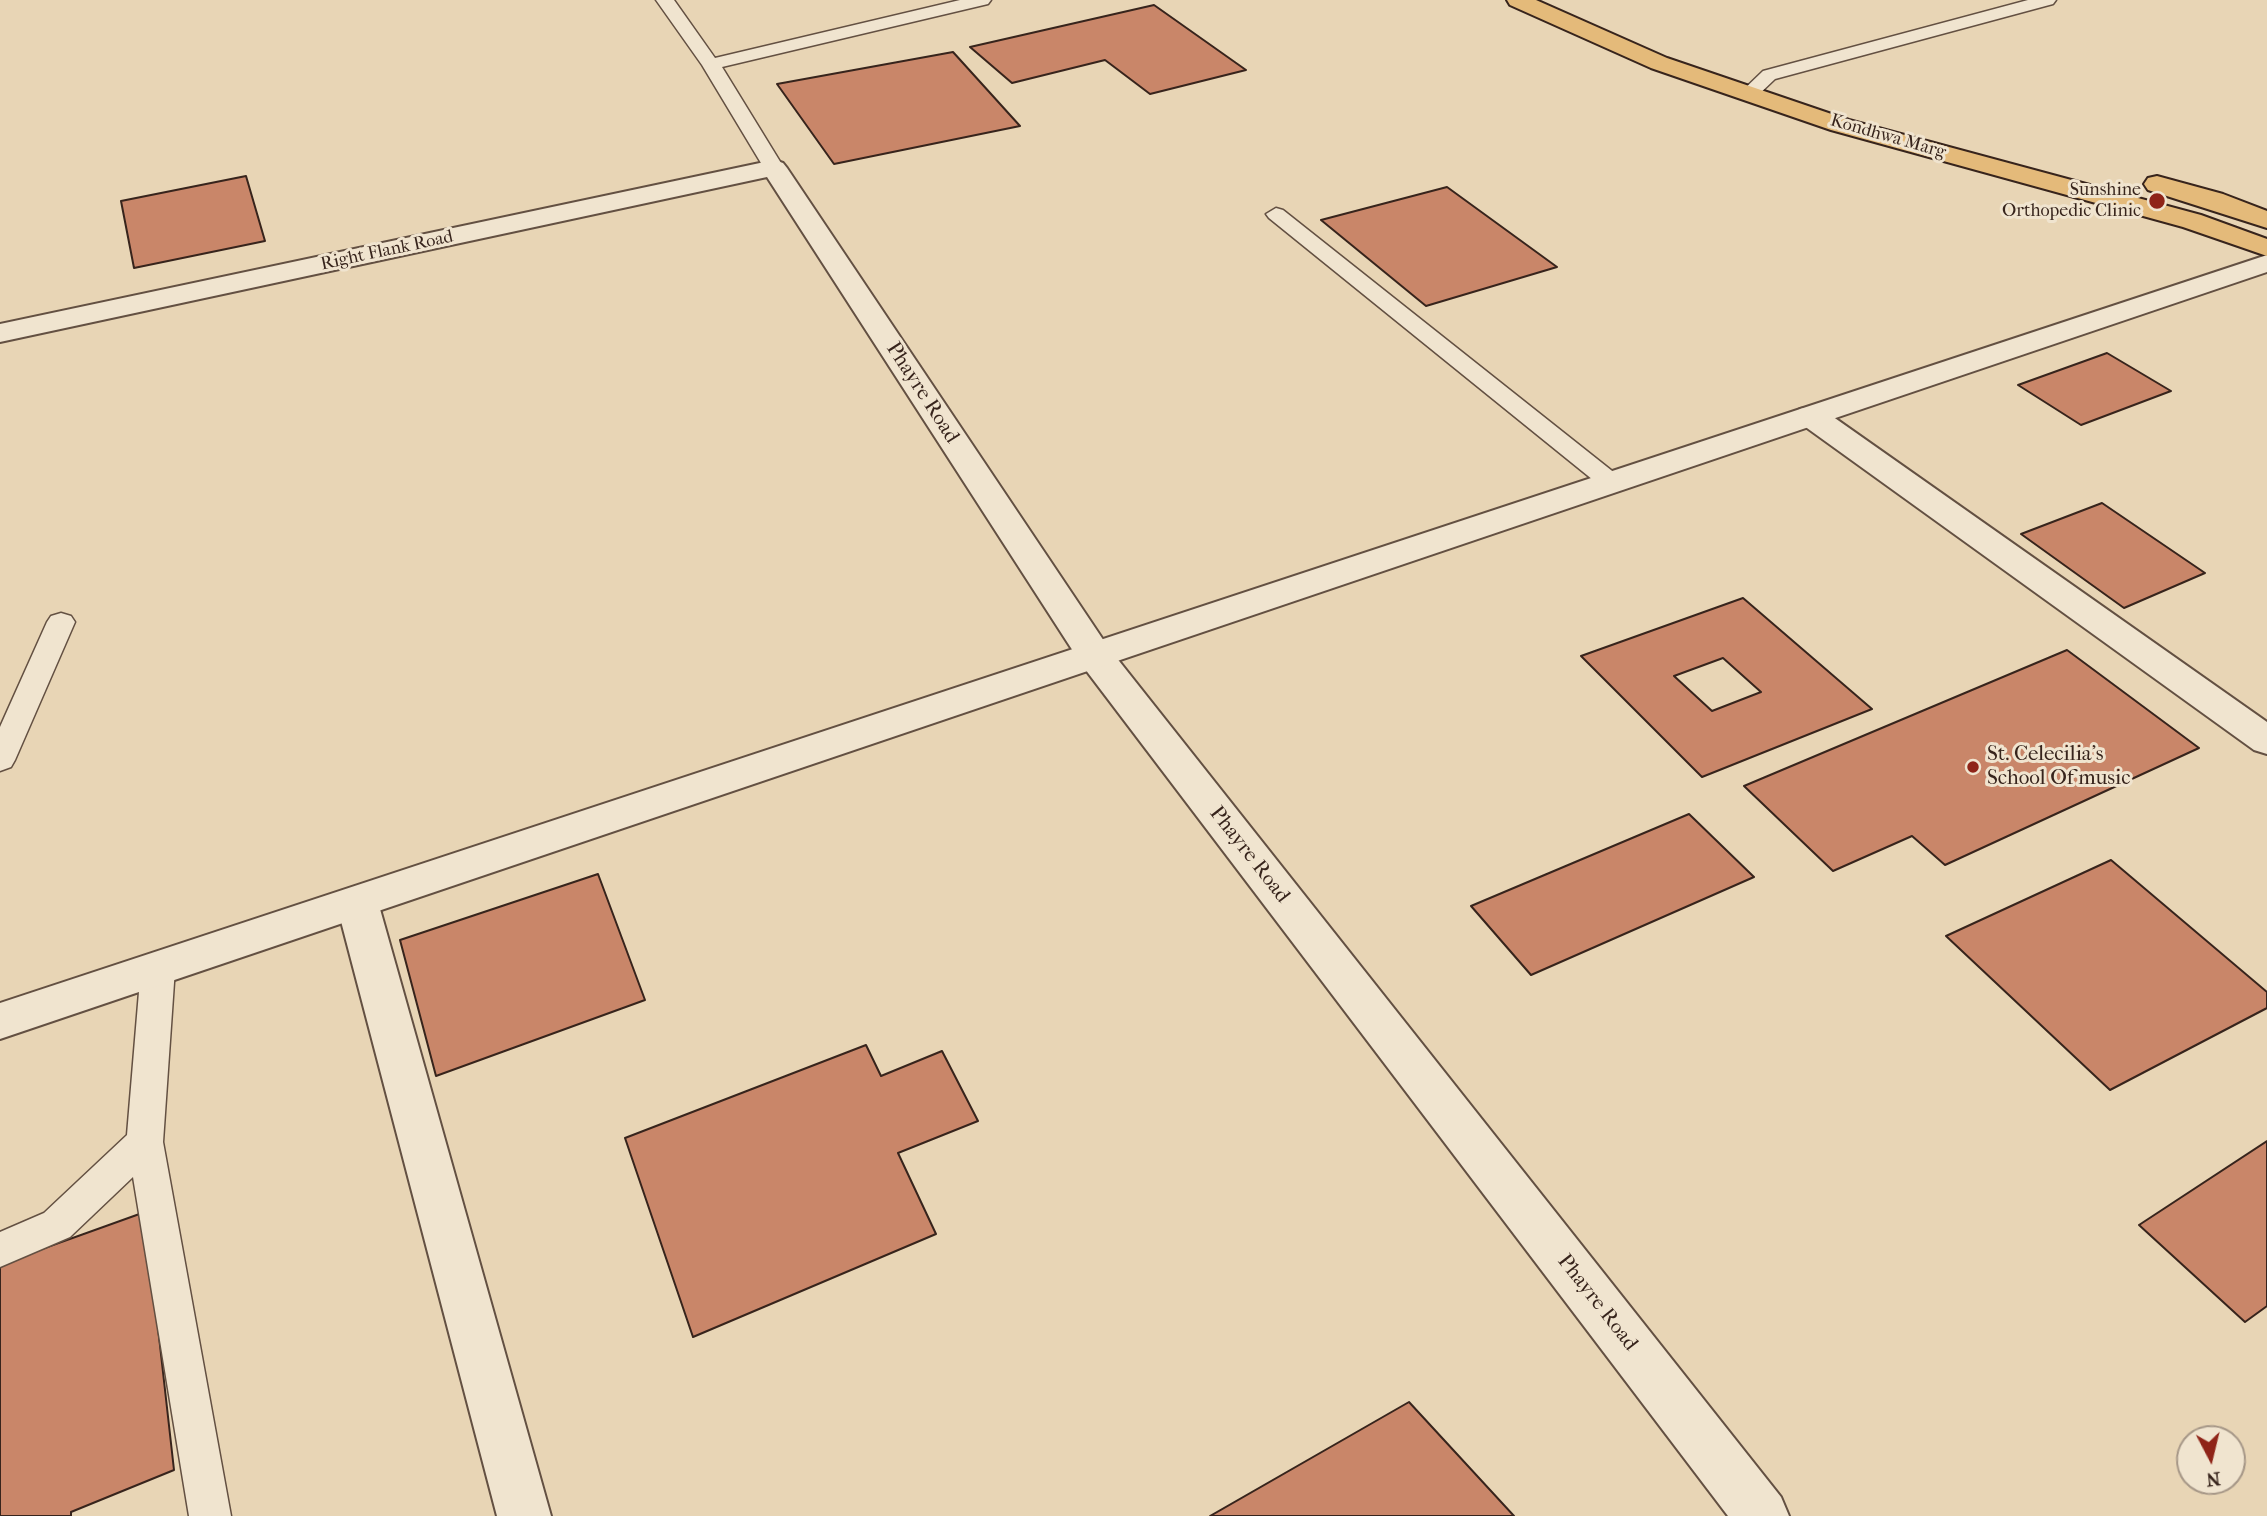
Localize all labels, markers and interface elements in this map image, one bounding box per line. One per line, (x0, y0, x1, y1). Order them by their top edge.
street label: Kondhwa Marg (1828, 110, 1948, 164)
place label: Sunshine Orthopedic Clinic (2002, 180, 2141, 222)
marker: Sunshine Orthopedic Clinic (2147, 191, 2167, 211)
street label: Right Flank Road (319, 226, 455, 276)
street label: Phayre Road (880, 338, 964, 448)
place label: St. Celecilia's School Of music (1987, 742, 2130, 792)
marker: St. Celecilia's School Of music (1965, 759, 1981, 775)
street label: Phayre Road (1204, 802, 1294, 908)
street label: Phayre Road (1552, 1250, 1642, 1356)
north arrow (2176, 1425, 2246, 1495)
text: N (2205, 1467, 2222, 1491)

